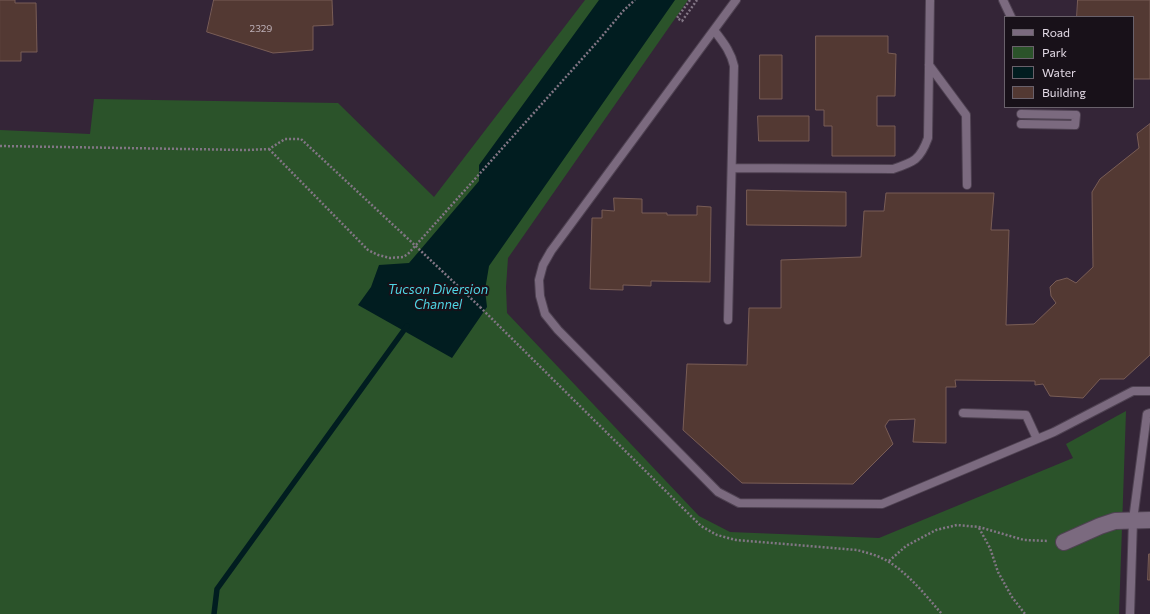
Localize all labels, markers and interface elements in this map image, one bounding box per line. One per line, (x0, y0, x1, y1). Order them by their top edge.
legend (1004, 16, 1134, 108)
house number: 2329 (250, 23, 272, 35)
text: Road (1042, 25, 1070, 39)
text: Park (1042, 45, 1067, 59)
text: Water (1042, 65, 1076, 79)
text: Building (1042, 85, 1086, 99)
water label: Tucson Diversion Channel (388, 282, 488, 313)

